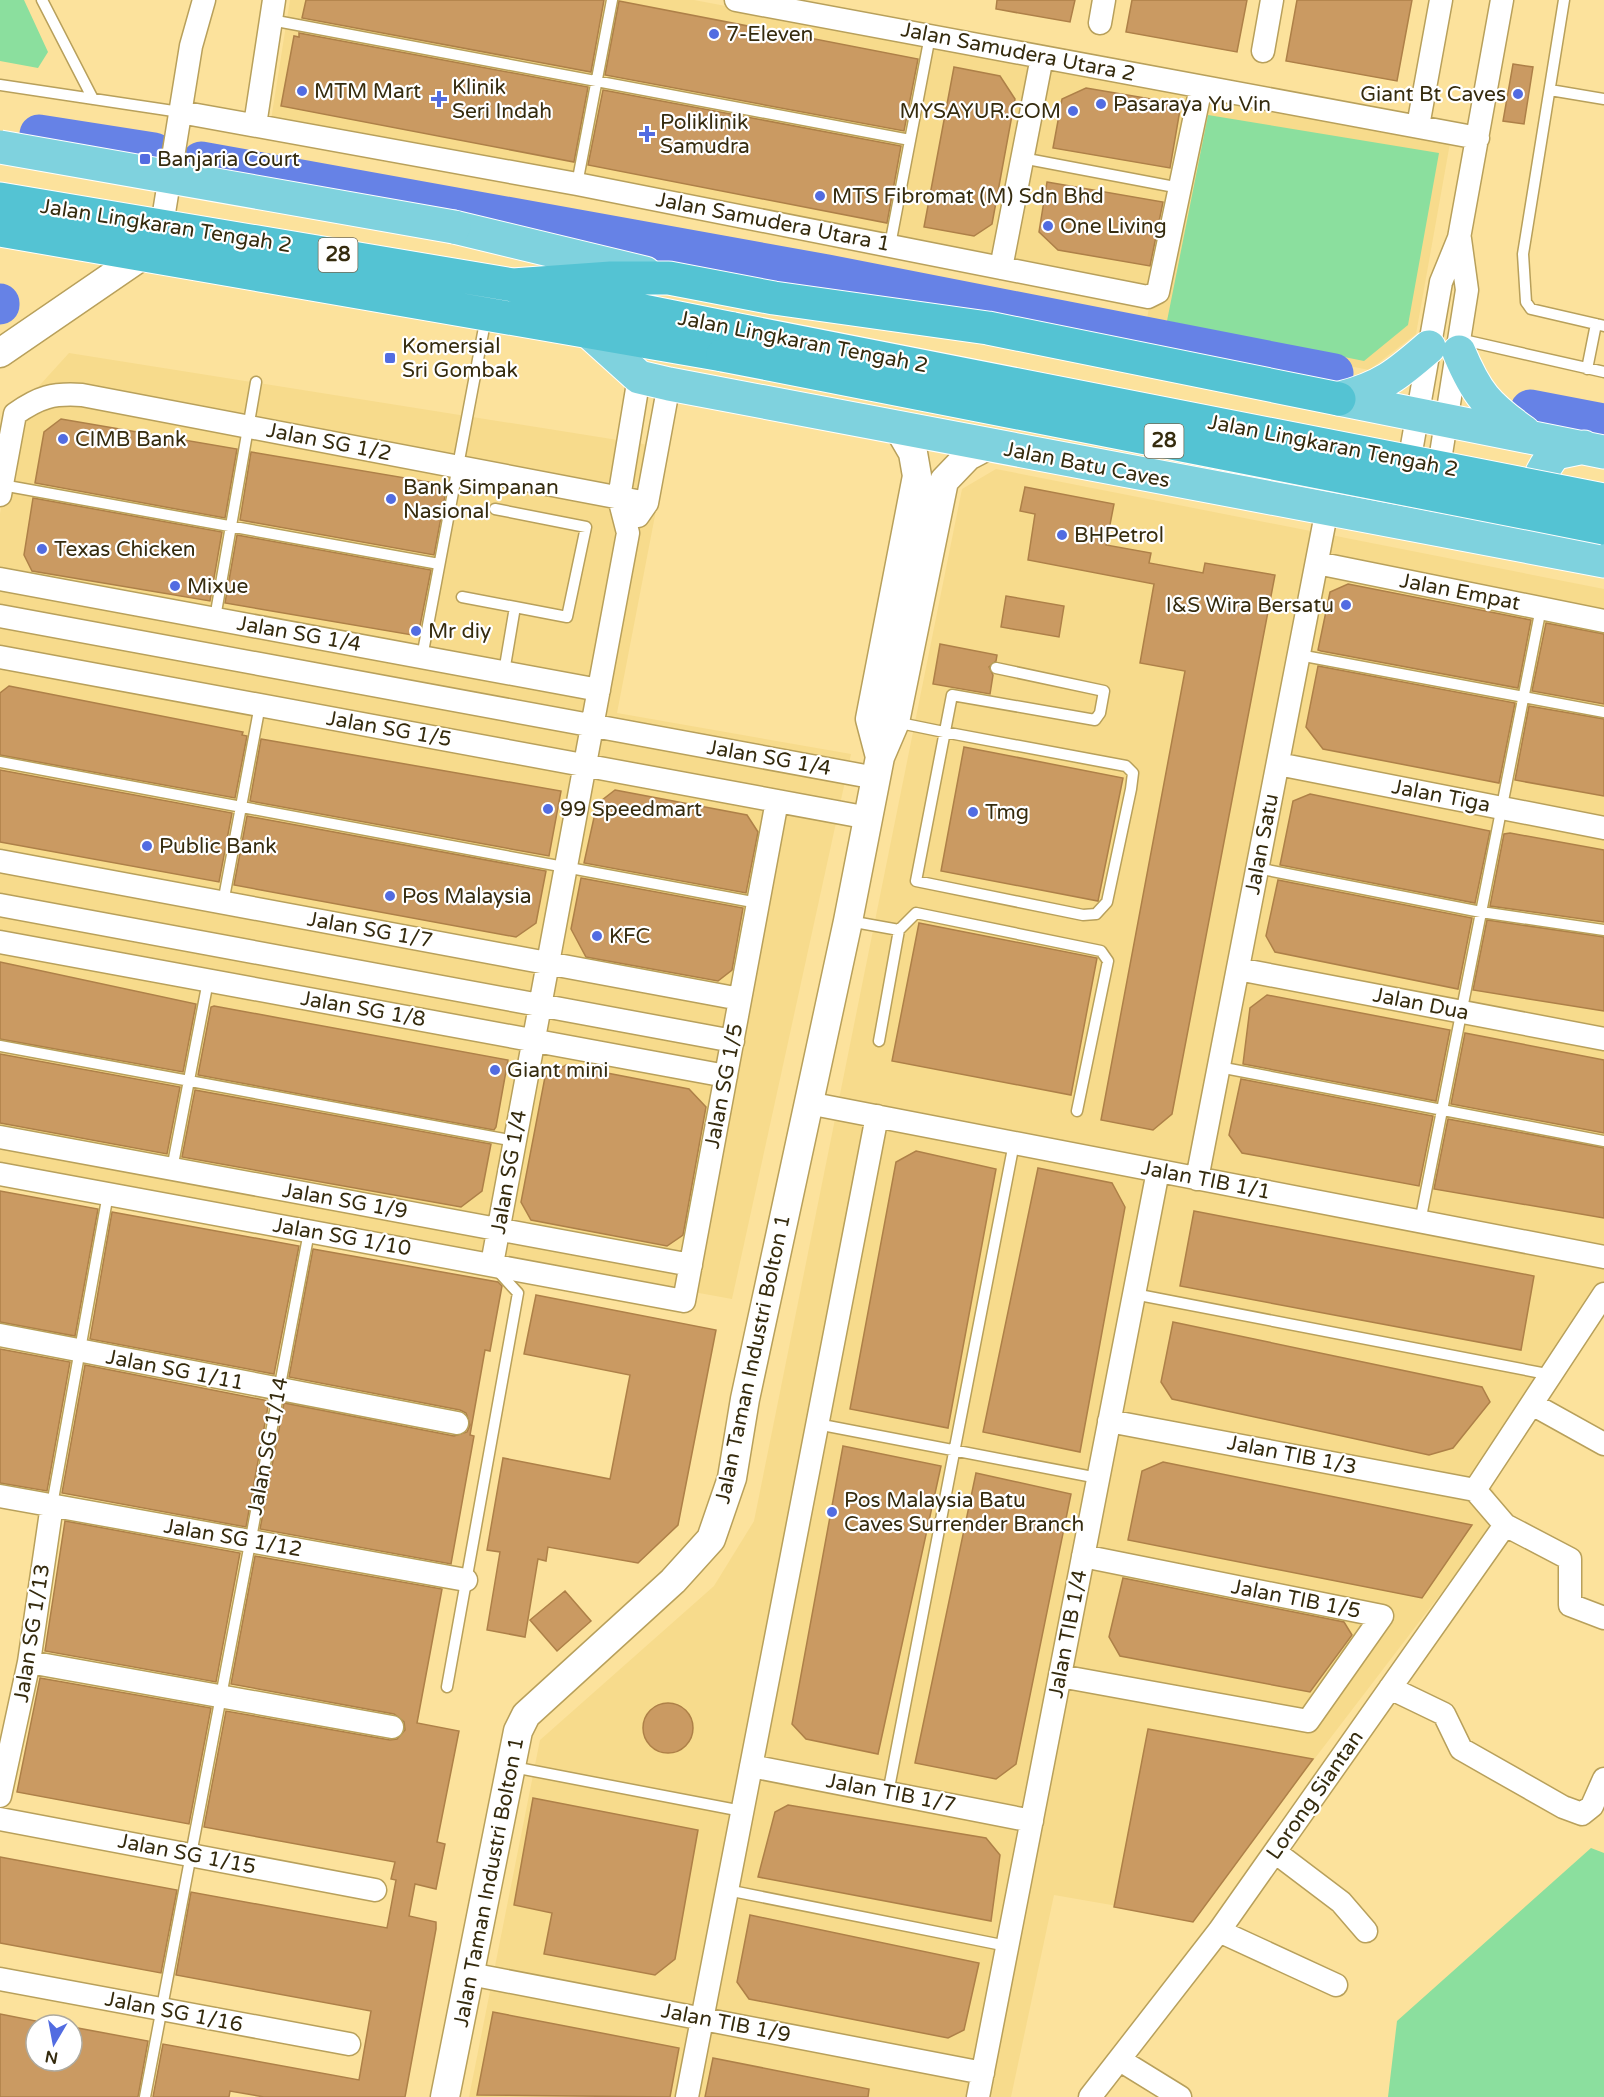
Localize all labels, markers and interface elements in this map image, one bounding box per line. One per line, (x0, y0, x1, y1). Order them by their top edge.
street label: Jalan Samudera Utara 2 (899, 17, 1137, 87)
place label: 7-Eleven (726, 22, 813, 47)
marker: 7-Eleven (707, 27, 721, 41)
place label: Klinik Seri Indah (452, 75, 552, 124)
place label: MTM Mart (314, 79, 421, 104)
place label: Giant Bt Caves (1360, 82, 1506, 107)
marker: MTM Mart (295, 84, 309, 98)
marker: Giant Bt Caves (1511, 87, 1525, 101)
marker: Klinik Seri Indah (430, 90, 448, 108)
place label: Pasaraya Yu Vin (1113, 92, 1271, 117)
marker: Pasaraya Yu Vin (1094, 97, 1108, 111)
place label: MYSAYUR.COM (899, 99, 1061, 124)
marker: MYSAYUR.COM (1066, 104, 1080, 118)
place label: Poliklinik Samudra (660, 110, 750, 159)
marker: Poliklinik Samudra (638, 125, 656, 143)
place label: Banjaria Court (157, 147, 300, 172)
marker: Banjaria Court (138, 152, 152, 166)
place label: MTS Fibromat (M) Sdn Bhd (832, 184, 1104, 209)
street label: Jalan Samudera Utara 1 (654, 187, 892, 257)
marker: MTS Fibromat (M) Sdn Bhd (813, 189, 827, 203)
street label: Jalan Lingkaran Tengah 2 (39, 194, 293, 258)
place label: One Living (1060, 214, 1167, 239)
marker: One Living (1041, 219, 1055, 233)
road number: 28 (318, 238, 358, 272)
street label: Jalan Lingkaran Tengah 2 (676, 305, 930, 379)
place label: Komersial Sri Gombak (402, 334, 518, 383)
marker: Komersial Sri Gombak (383, 351, 397, 365)
street label: Jalan Lingkaran Tengah 2 (1206, 409, 1460, 483)
street label: Jalan SG 1/2 (264, 418, 394, 466)
road number: 28 (1144, 424, 1184, 458)
place label: CIMB Bank (75, 427, 186, 452)
marker: CIMB Bank (56, 432, 70, 446)
street label: Jalan Batu Caves (1002, 437, 1172, 493)
place label: Bank Simpanan Nasional (403, 475, 559, 524)
marker: Bank Simpanan Nasional (384, 492, 398, 506)
place label: BHPetrol (1074, 523, 1164, 548)
marker: BHPetrol (1055, 528, 1069, 542)
place label: Texas Chicken (54, 537, 196, 562)
marker: Texas Chicken (35, 542, 49, 556)
street label: Jalan Empat (1398, 568, 1522, 616)
place label: Mixue (187, 574, 248, 599)
marker: Mixue (168, 579, 182, 593)
place label: I&S Wira Bersatu (1166, 593, 1334, 618)
marker: I&S Wira Bersatu (1339, 598, 1353, 612)
street label: Jalan SG 1/4 (235, 611, 363, 657)
place label: Mr diy (428, 619, 491, 644)
marker: Mr diy (409, 624, 423, 638)
street label: Jalan SG 1/5 (324, 706, 454, 752)
street label: Jalan SG 1/4 (705, 735, 833, 781)
street label: Jalan Tiga (1390, 774, 1492, 818)
street label: Jalan Satu (1240, 791, 1284, 897)
place label: 99 Speedmart (560, 797, 702, 822)
place label: Tmg (985, 800, 1029, 825)
marker: 99 Speedmart (541, 802, 555, 816)
marker: Tmg (966, 805, 980, 819)
place label: Public Bank (159, 834, 277, 859)
marker: Public Bank (140, 839, 154, 853)
place label: Pos Malaysia (402, 884, 531, 909)
marker: Pos Malaysia (383, 889, 397, 903)
street label: Jalan SG 1/7 (305, 907, 435, 953)
place label: KFC (609, 924, 650, 949)
marker: KFC (590, 929, 604, 943)
street label: Jalan Dua (1371, 982, 1471, 1026)
street label: Jalan SG 1/8 (299, 986, 427, 1032)
street label: Jalan SG 1/5 (700, 1021, 748, 1151)
place label: Giant mini (507, 1058, 608, 1083)
marker: Giant mini (488, 1063, 502, 1077)
street label: Jalan SG 1/4 (486, 1108, 532, 1236)
street label: Jalan TIB 1/1 (1139, 1155, 1273, 1205)
street label: Jalan SG 1/9 (280, 1178, 410, 1224)
street label: Jalan Taman Industri Bolton 1 (710, 1212, 796, 1506)
street label: Jalan SG 1/10 (271, 1213, 413, 1261)
street label: Jalan SG 1/11 (104, 1344, 246, 1396)
street label: Jalan SG 1/14 (242, 1375, 294, 1517)
street label: Jalan TIB 1/3 (1225, 1430, 1359, 1480)
place label: Pos Malaysia Batu Caves Surrender Branch (844, 1488, 1084, 1537)
marker: Pos Malaysia Batu Caves Surrender Branch (825, 1505, 839, 1519)
street label: Jalan SG 1/12 (162, 1514, 304, 1562)
street label: Jalan SG 1/13 (9, 1562, 55, 1704)
street label: Jalan TIB 1/4 (1043, 1568, 1093, 1700)
street label: Jalan TIB 1/5 (1229, 1574, 1363, 1624)
street label: Lorong Siantan (1261, 1726, 1369, 1864)
street label: Jalan Taman Industri Bolton 1 (449, 1735, 529, 2029)
street label: Jalan TIB 1/7 (824, 1768, 958, 1818)
street label: Jalan SG 1/15 (116, 1828, 258, 1880)
street label: Jalan SG 1/16 (103, 1986, 245, 2038)
street label: Jalan TIB 1/9 (659, 1998, 793, 2048)
north arrow (24, 2013, 84, 2073)
text: N (44, 2046, 60, 2068)

